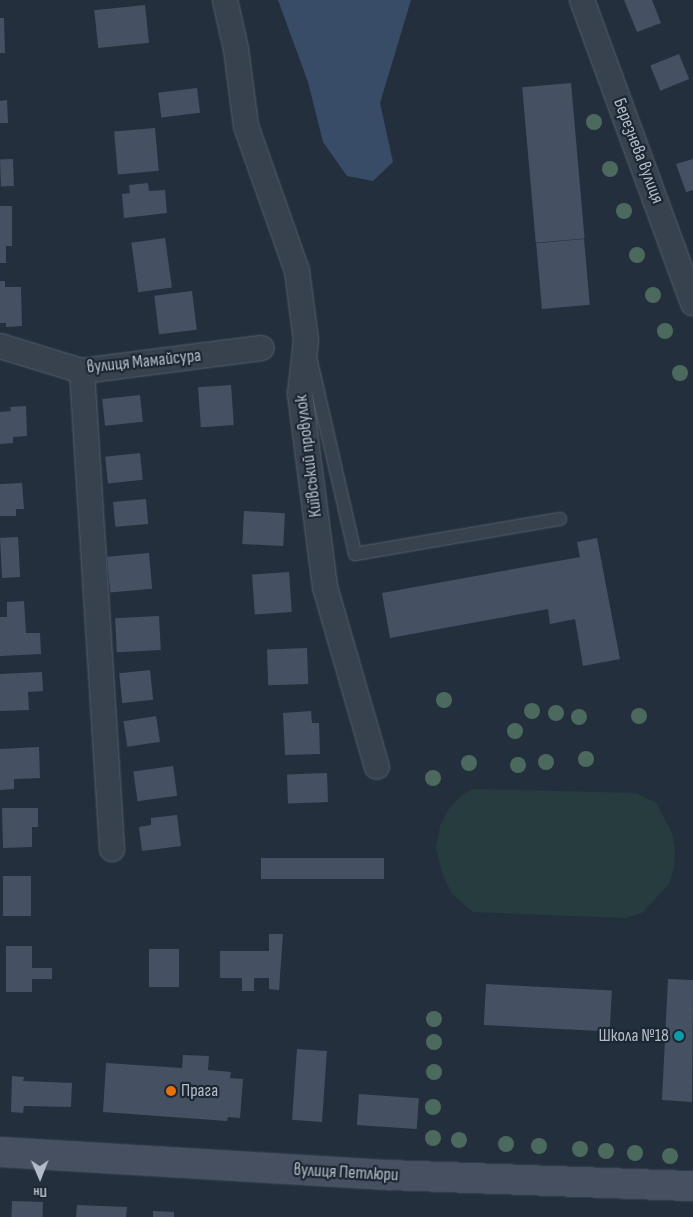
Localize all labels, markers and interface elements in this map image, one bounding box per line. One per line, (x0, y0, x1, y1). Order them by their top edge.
street label: Березнева вулиця (608, 95, 668, 207)
street label: вулиця Мамайсура (86, 345, 202, 379)
street label: Київський провулок (291, 394, 327, 518)
place label: Школа №18 (599, 1025, 669, 1047)
marker: Школа №18 (673, 1030, 685, 1042)
place label: Прага (181, 1080, 218, 1102)
marker: Прага (165, 1085, 177, 1097)
north arrow (15, 1152, 65, 1202)
street label: вулиця Петлюри (293, 1159, 399, 1187)
text: Пн (33, 1184, 47, 1201)

